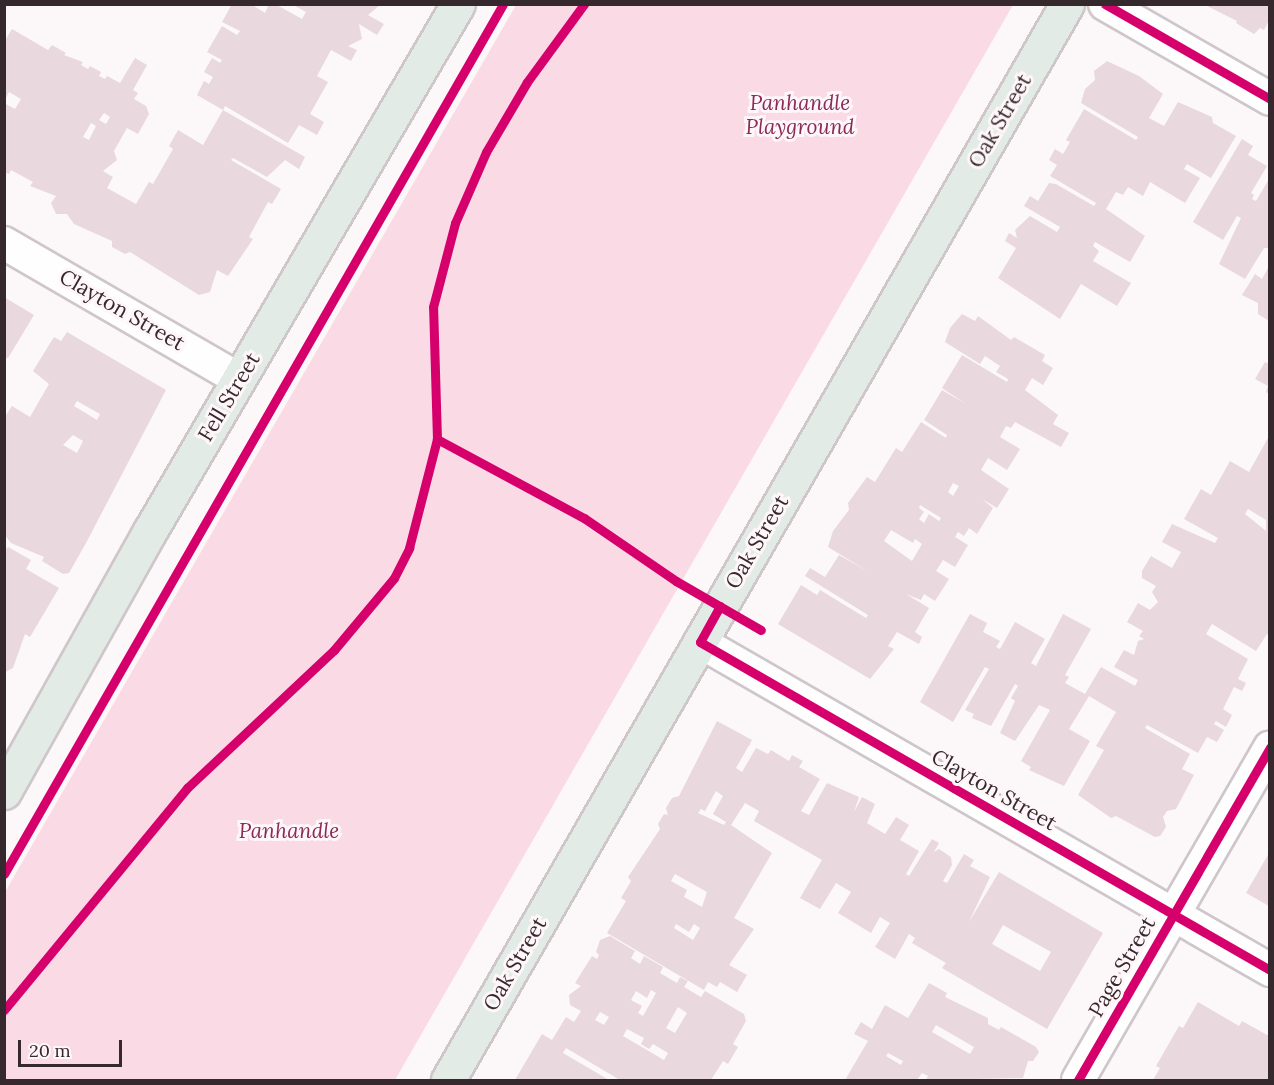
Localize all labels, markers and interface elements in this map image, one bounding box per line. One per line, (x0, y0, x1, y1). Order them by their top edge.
street label: Oak Street (963, 70, 1037, 172)
park label: Panhandle Playground (746, 90, 854, 140)
street label: Clayton Street (55, 264, 189, 356)
street label: Fell Street (193, 348, 265, 446)
street label: Oak Street (720, 491, 794, 593)
street label: Clayton Street (927, 744, 1061, 836)
park label: Panhandle (239, 818, 339, 844)
street label: Page Street (1083, 912, 1161, 1022)
street label: Oak Street (478, 913, 552, 1015)
scale bar (21, 1028, 124, 1066)
text: 20 m (29, 1039, 71, 1062)

